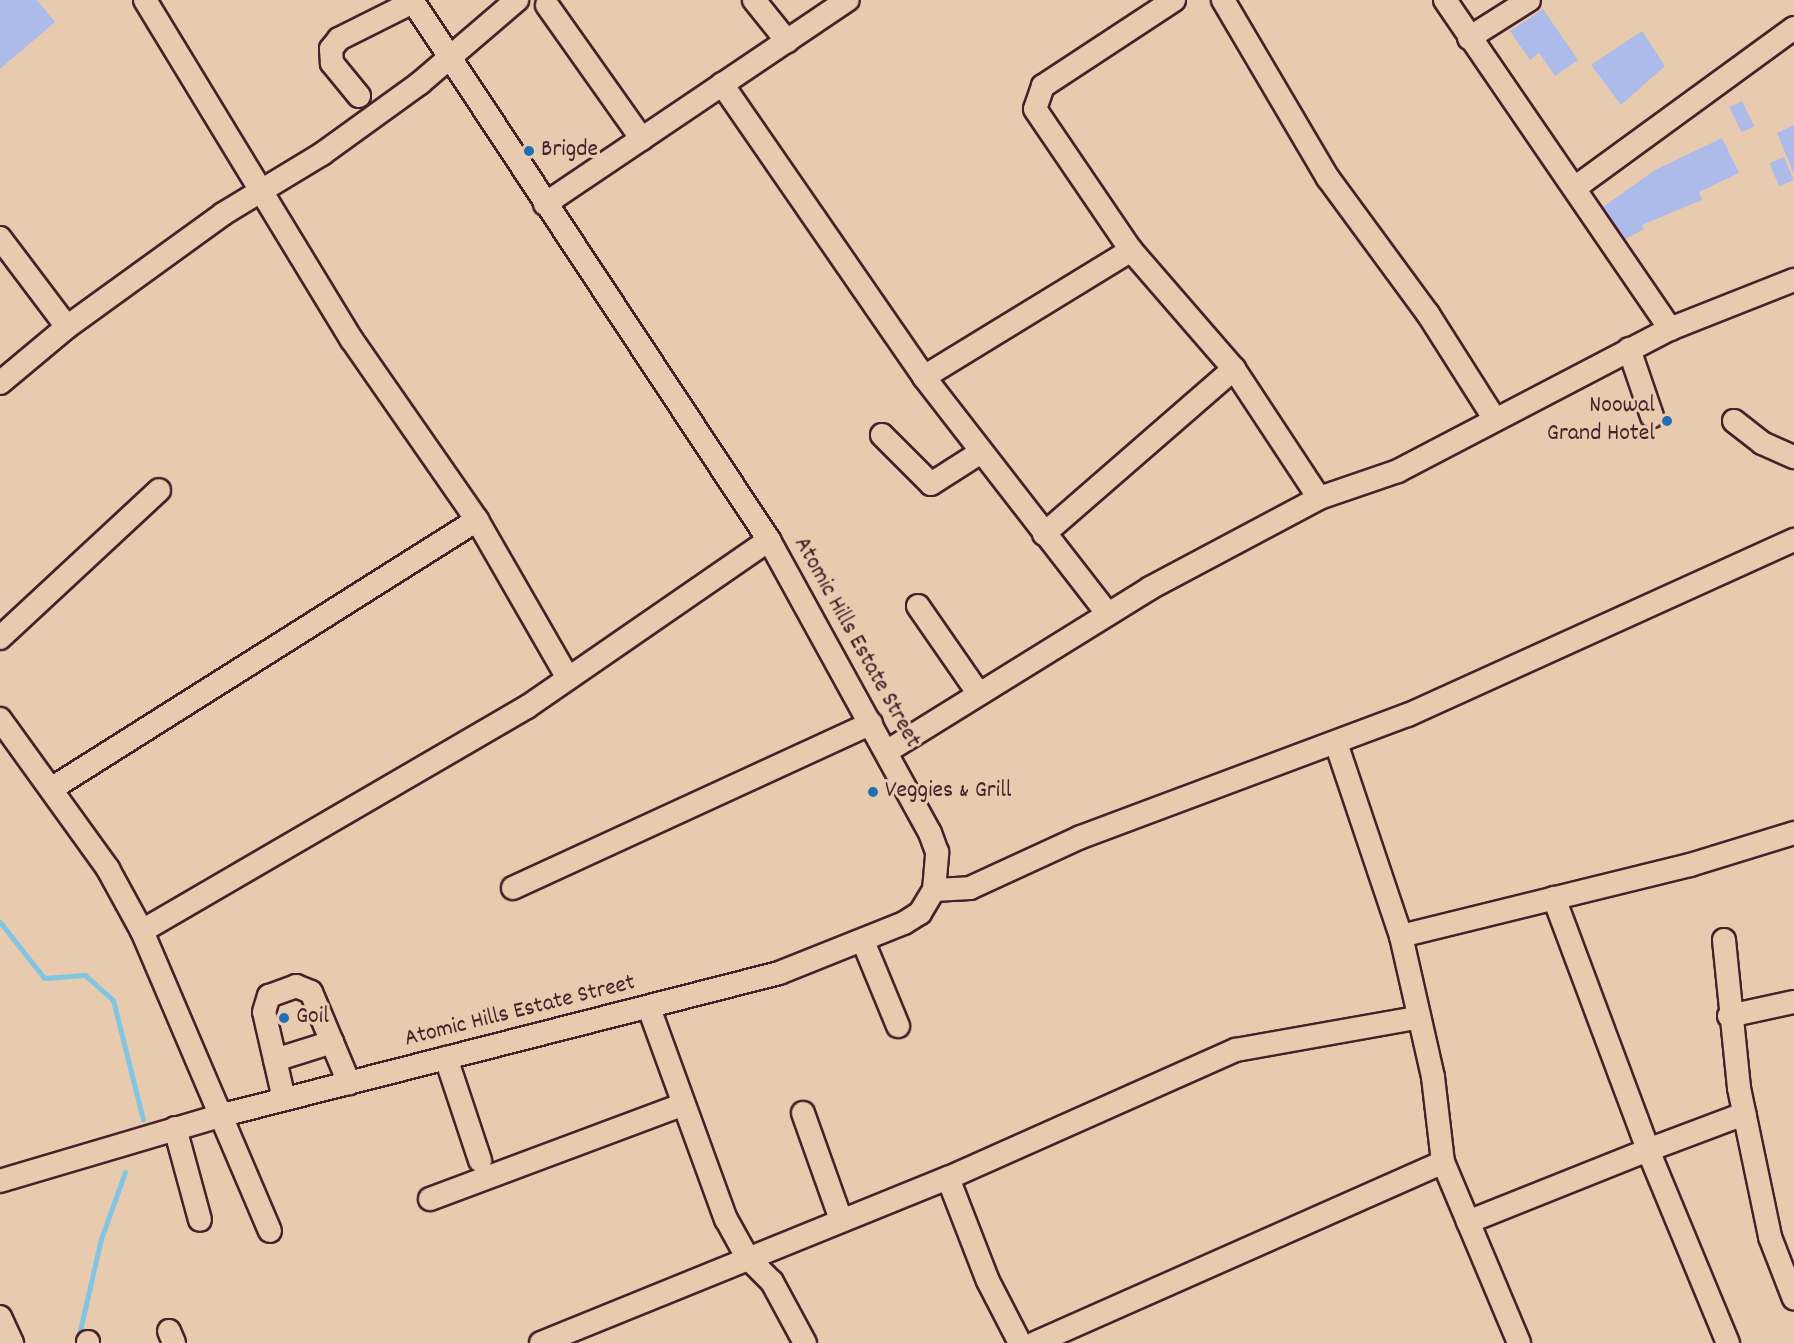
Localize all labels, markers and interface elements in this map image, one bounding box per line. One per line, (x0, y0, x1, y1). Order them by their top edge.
place label: Brigde (541, 137, 598, 165)
marker: Brigde (522, 144, 536, 158)
place label: Noowal Grand Hotel (1547, 393, 1655, 449)
marker: Noowal Grand Hotel (1660, 414, 1674, 428)
street label: Atomic Hills Estate Street (786, 533, 926, 753)
place label: Veggies & Grill (885, 778, 1012, 806)
marker: Veggies & Grill (866, 785, 880, 799)
street label: Atomic Hills Estate Street (402, 969, 638, 1055)
place label: Goil (296, 1004, 329, 1032)
marker: Goil (277, 1011, 291, 1025)

